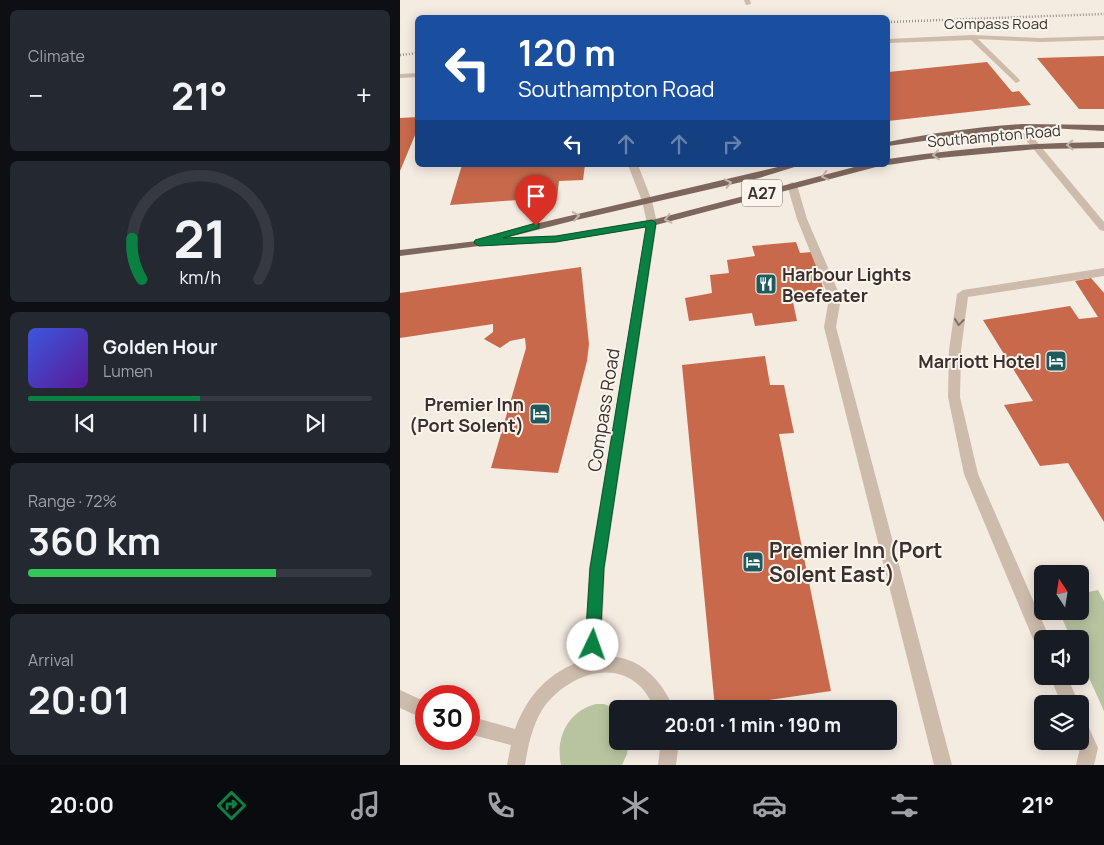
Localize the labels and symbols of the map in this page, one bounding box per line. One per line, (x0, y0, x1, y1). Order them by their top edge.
street label: Compass Road (944, 13, 1048, 34)
street label: Southampton Road (926, 120, 1062, 152)
one-way arrow (1066, 140, 1074, 150)
one-way arrow (932, 149, 940, 160)
one-way arrow (821, 170, 830, 181)
pin (515, 175, 557, 226)
one-way arrow (724, 178, 733, 189)
road number: A27 (742, 180, 782, 207)
one-way arrow (572, 211, 581, 221)
one-way arrow (665, 213, 673, 223)
place label: Harbour Lights Beefeater (782, 262, 912, 307)
restaurant icon: Harbour Lights Beefeater (754, 272, 778, 296)
one-way arrow (954, 318, 965, 326)
street label: Compass Road (581, 347, 625, 473)
place label: Marriott Hotel (918, 349, 1040, 373)
hotel icon: Marriott Hotel (1044, 349, 1068, 373)
place label: Premier Inn (Port Solent) (409, 392, 524, 437)
hotel icon: Premier Inn (Port Solent) (528, 402, 552, 426)
place label: Premier Inn (Port Solent East) (769, 536, 942, 588)
hotel icon: Premier Inn (Port Solent East) (741, 550, 765, 574)
north arrow (1034, 565, 1089, 620)
position arrow (566, 618, 618, 670)
speed limit sign: 30 (415, 685, 480, 750)

